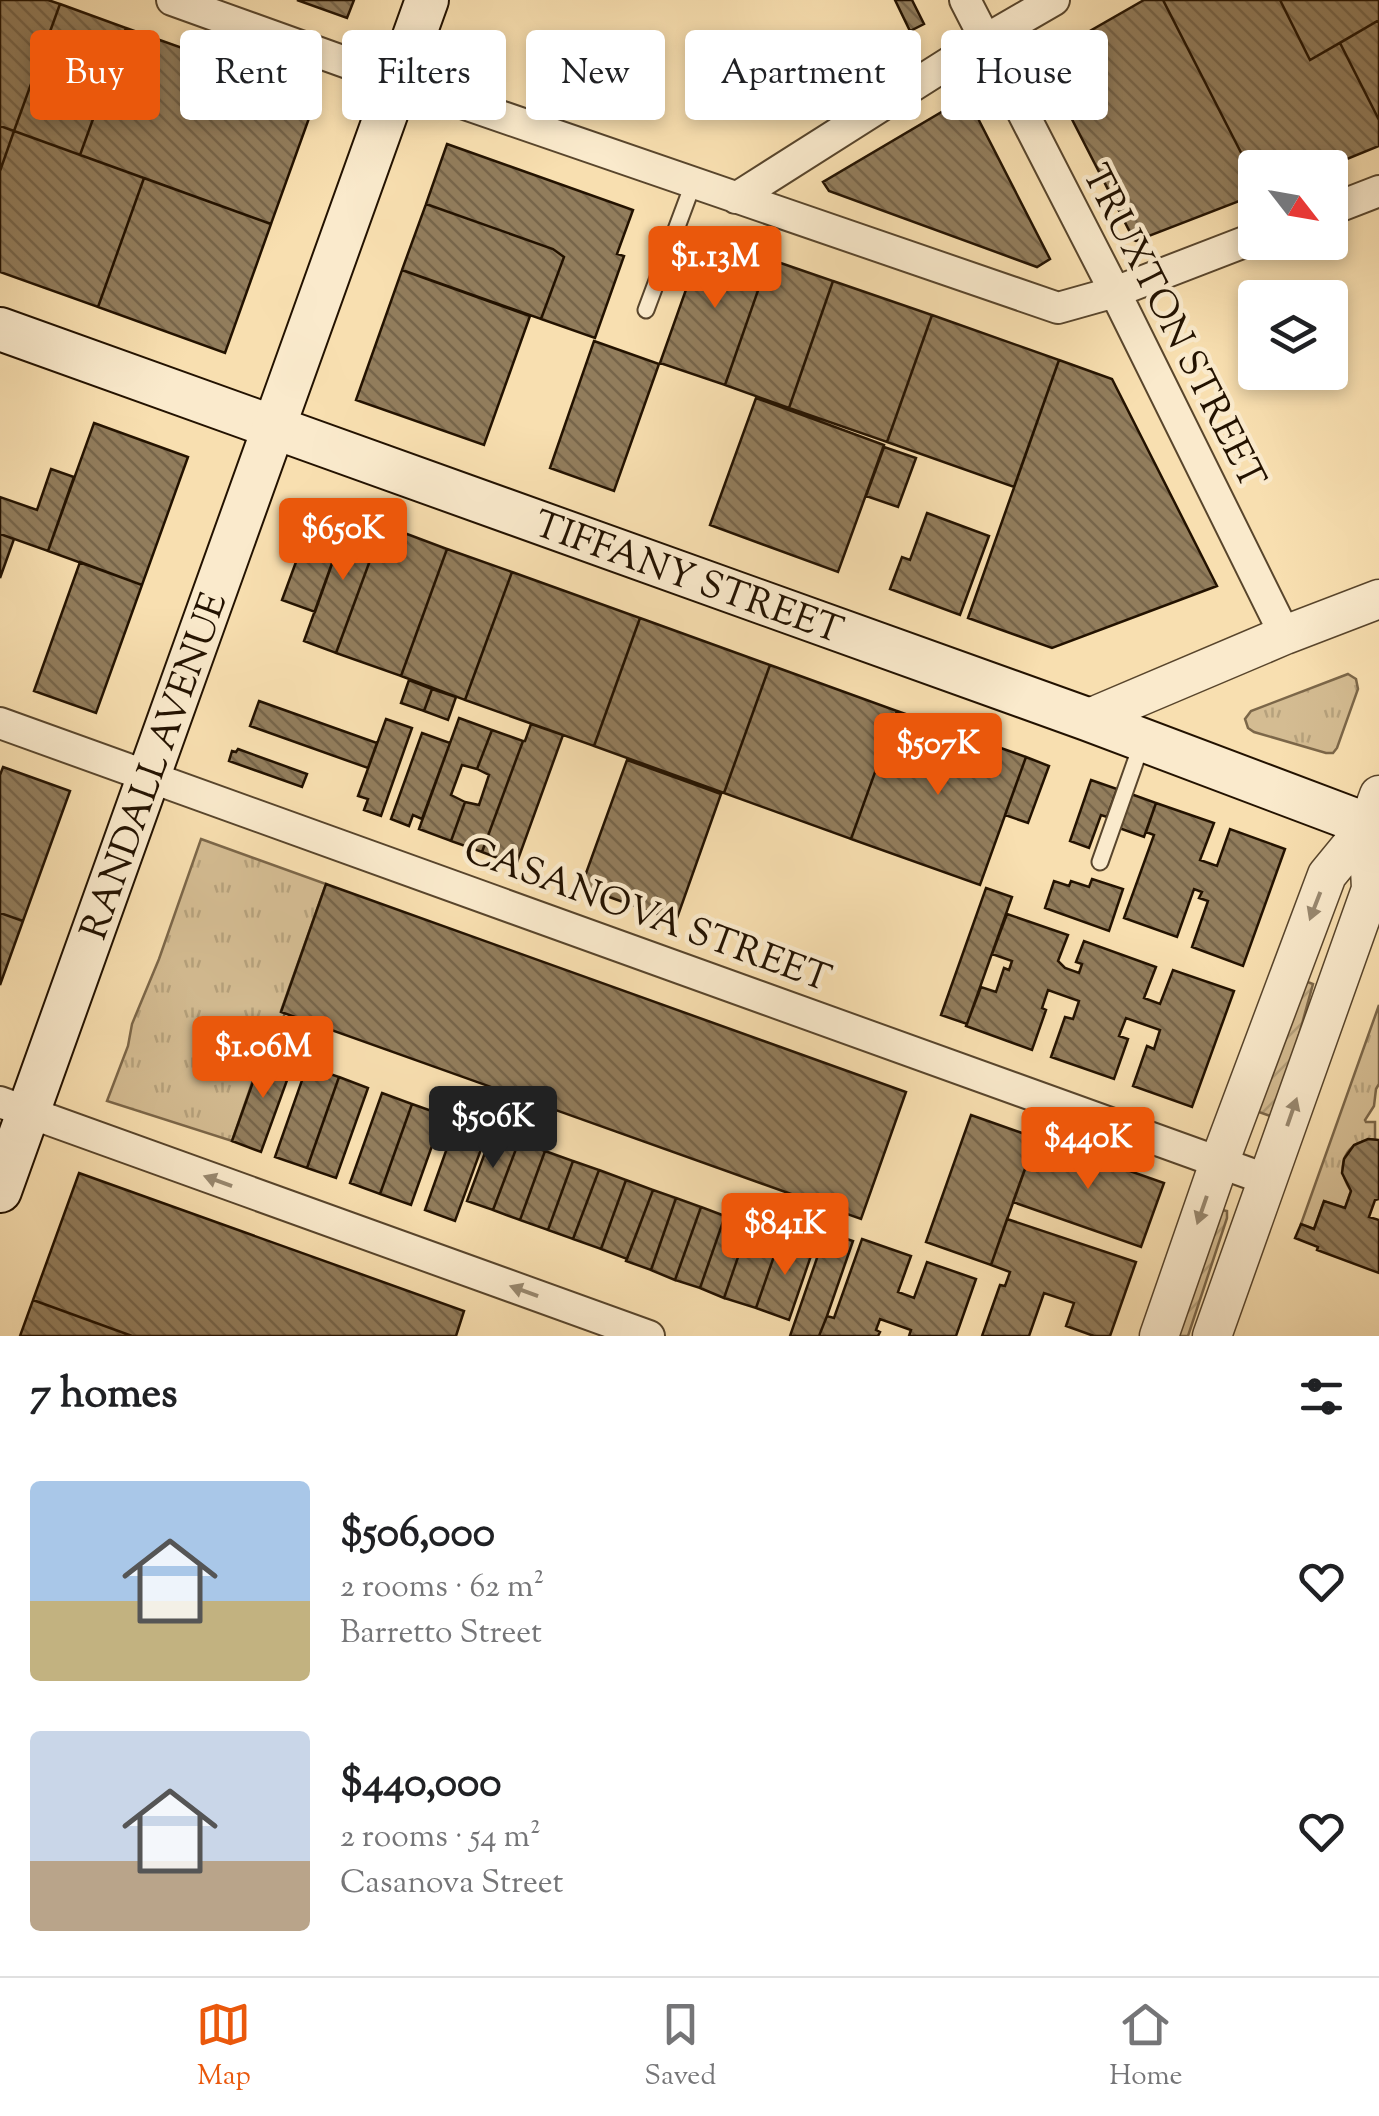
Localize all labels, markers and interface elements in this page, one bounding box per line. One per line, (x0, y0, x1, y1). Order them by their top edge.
chip: Buy (30, 30, 160, 120)
chip: Rent (180, 30, 322, 120)
chip: Filters (342, 30, 506, 120)
chip: New (526, 30, 665, 120)
chip: Apartment (685, 30, 921, 120)
chip: House (941, 30, 1108, 120)
north arrow (1238, 150, 1348, 260)
map controls (1238, 150, 1348, 390)
street label: TRUXTON STREET (1066, 156, 1277, 499)
pin: $1.13M (634, 226, 796, 311)
text: $1.13M (670, 235, 760, 281)
button: layers (1238, 280, 1348, 390)
pin: $650K (273, 498, 413, 583)
street label: TIFFANY STREET (526, 500, 850, 660)
text: $650K (301, 507, 385, 553)
street label: RANDALL AVENUE (69, 586, 243, 948)
pin: $507K (868, 713, 1008, 798)
text: $507K (896, 722, 980, 768)
street label: CASANOVA STREET (456, 825, 838, 1008)
one-way arrow (1307, 891, 1322, 921)
pin: $1.06M (182, 1016, 344, 1101)
text: $1.06M (214, 1025, 312, 1071)
pin: $506K (423, 1086, 563, 1171)
text: $506K (451, 1095, 535, 1141)
one-way arrow (1285, 1097, 1300, 1127)
pin: $440K (1018, 1107, 1158, 1192)
text: $440K (1043, 1116, 1133, 1162)
one-way arrow (203, 1173, 233, 1188)
pin: $841K (715, 1193, 855, 1278)
one-way arrow (1194, 1196, 1209, 1226)
text: $841K (744, 1202, 826, 1248)
one-way arrow (509, 1283, 539, 1298)
text: 7 homes (30, 1366, 178, 1426)
icon: filters (1294, 1369, 1349, 1424)
text: $506,000 (340, 1505, 495, 1565)
icon: home (110, 1521, 230, 1641)
icon: heart (1294, 1554, 1349, 1609)
text: 2 rooms · 62 m² (340, 1565, 544, 1611)
text: Barretto Street (340, 1611, 542, 1657)
text: $440,000 (340, 1755, 501, 1815)
icon: home (110, 1771, 230, 1891)
icon: heart (1294, 1804, 1349, 1859)
text: 2 rooms · 54 m² (340, 1815, 541, 1861)
text: Casanova Street (340, 1861, 564, 1907)
tab: Map (196, 1997, 251, 2097)
tab: Saved (644, 1997, 716, 2097)
tab: Home (1109, 1997, 1183, 2097)

